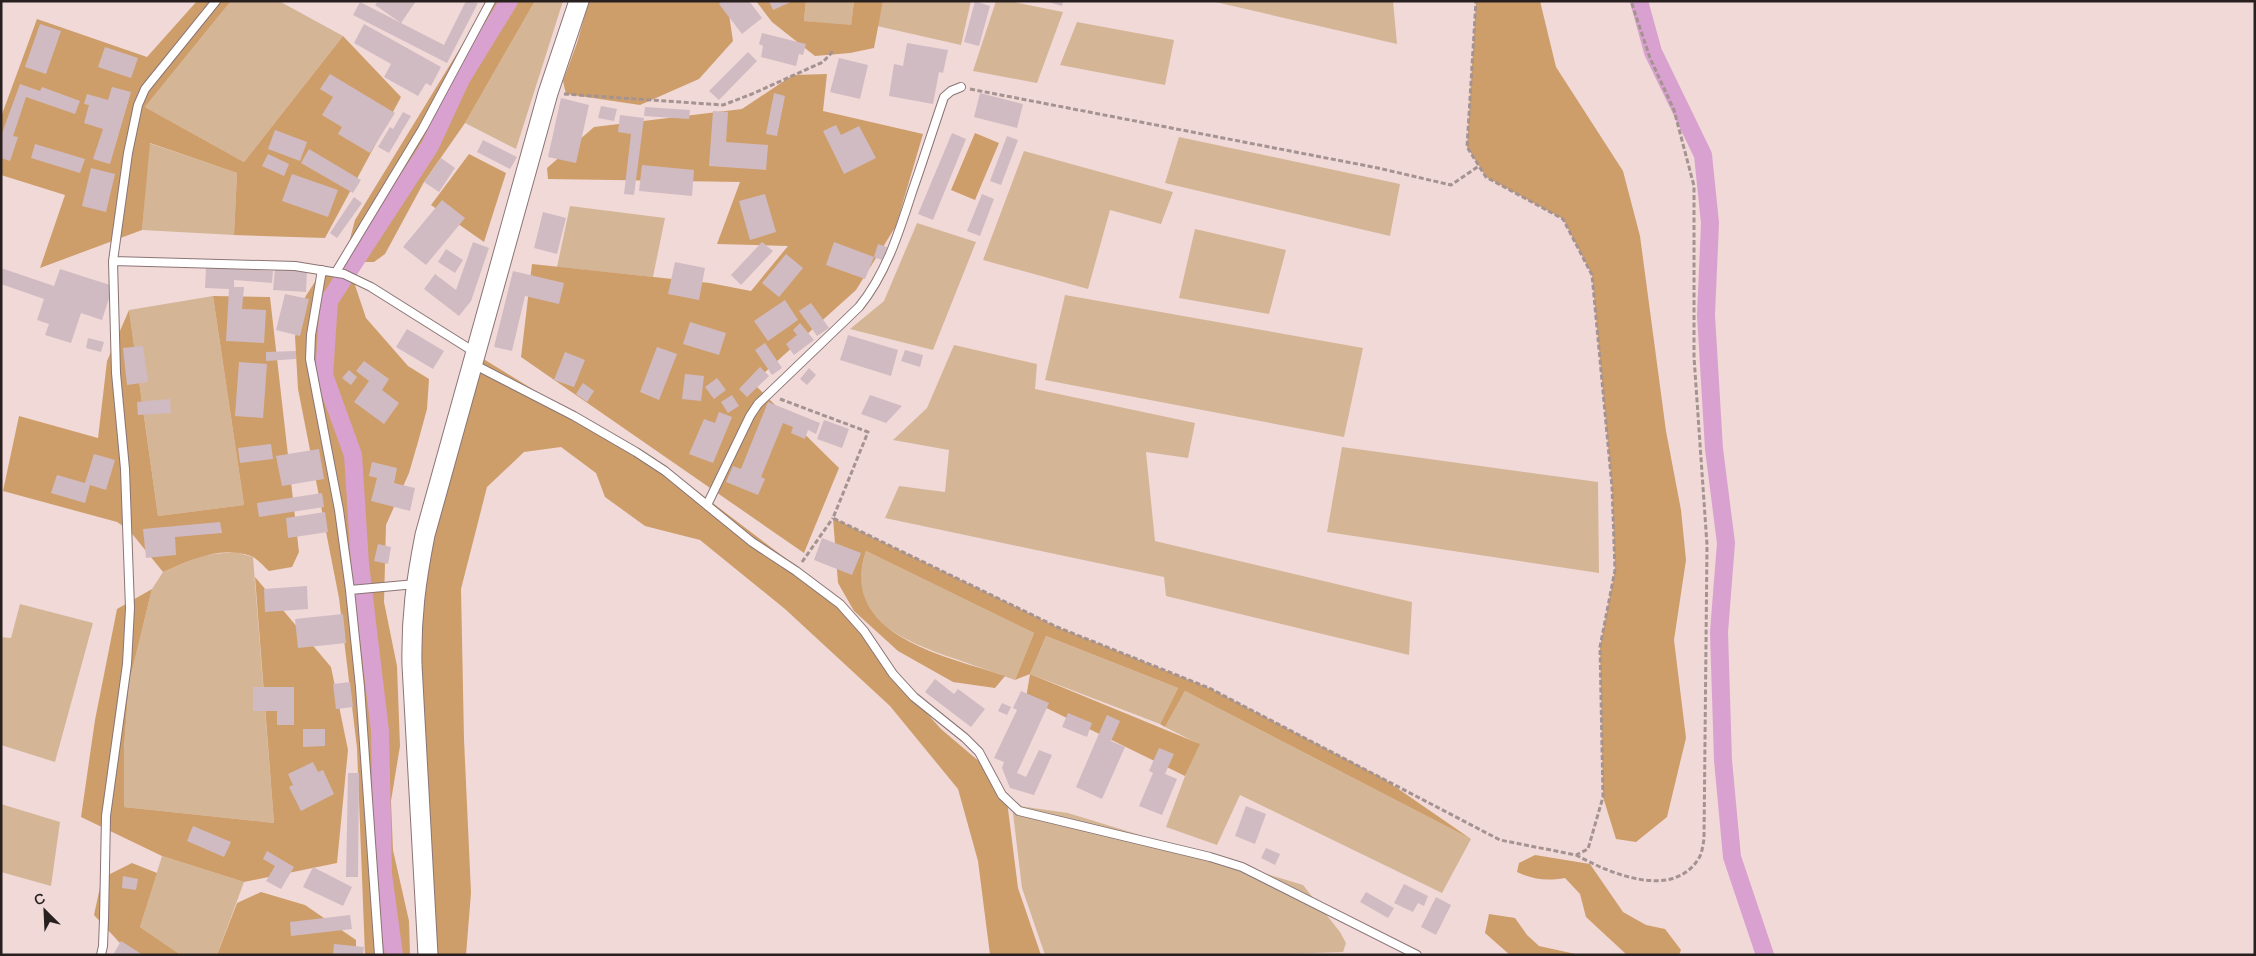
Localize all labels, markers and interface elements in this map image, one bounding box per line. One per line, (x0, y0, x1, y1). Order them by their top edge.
north arrow (20, 886, 70, 936)
text: С (31, 888, 48, 909)

